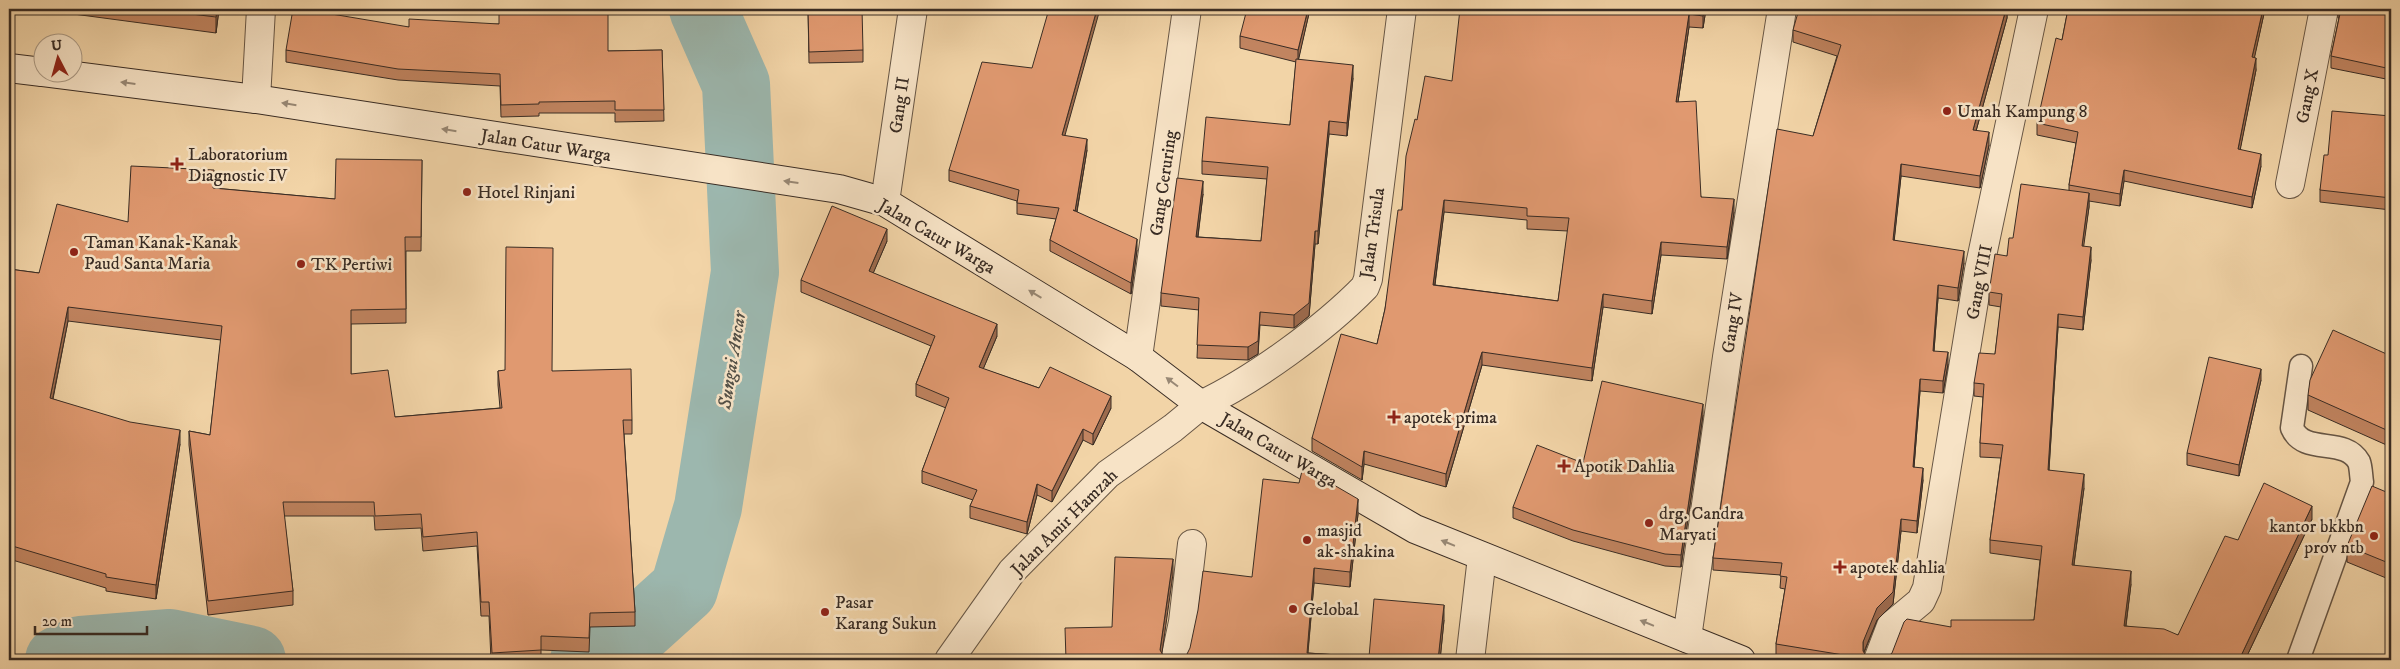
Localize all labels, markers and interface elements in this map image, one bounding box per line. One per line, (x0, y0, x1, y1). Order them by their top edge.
north arrow (32, 32, 82, 82)
text: U (50, 37, 63, 56)
street label: Gang X (2292, 67, 2324, 125)
street label: Gang II (885, 75, 915, 135)
one-way arrow (120, 79, 136, 87)
one-way arrow (281, 100, 297, 108)
place label: Umah Kampung 8 (1957, 101, 2088, 123)
marker: Umah Kampung 8 (1941, 105, 1953, 117)
one-way arrow (441, 125, 457, 133)
street label: Jalan Catur Warga (477, 125, 613, 167)
street label: Gang Ceruring (1146, 129, 1182, 237)
place label: Laboratorium Diagnostic IV (188, 144, 288, 187)
marker: Laboratorium Diagnostic IV (170, 157, 184, 171)
one-way arrow (782, 178, 798, 186)
place label: Hotel Rinjani (477, 182, 575, 204)
marker: Hotel Rinjani (461, 186, 473, 198)
street label: Jalan Trisula (1355, 186, 1390, 282)
street label: Jalan Catur Warga (872, 193, 999, 279)
place label: Taman Kanak-Kanak Paud Santa Maria (84, 232, 238, 275)
street label: Gang VIII (1962, 243, 1998, 322)
marker: Taman Kanak-Kanak Paud Santa Maria (68, 246, 80, 258)
place label: TK Pertiwi (311, 254, 392, 276)
marker: TK Pertiwi (295, 258, 307, 270)
one-way arrow (1029, 289, 1042, 298)
street label: Gang IV (1717, 291, 1749, 355)
water label: Sungai Ancar (713, 308, 752, 412)
one-way arrow (1165, 377, 1179, 387)
street label: Jalan Catur Warga (1214, 407, 1341, 493)
place label: apotek prima (1404, 407, 1497, 429)
marker: apotek prima (1388, 411, 1400, 423)
place label: Apotik Dahlia (1574, 456, 1675, 478)
marker: Apotik Dahlia (1558, 460, 1570, 472)
street label: Jalan Amir Hamzah (1005, 464, 1123, 582)
place label: drg. Candra Maryati (1659, 503, 1744, 546)
place label: kantor bkkbn prov ntb (2269, 516, 2365, 559)
marker: drg. Candra Maryati (1643, 517, 1655, 529)
place label: masjid ak-shakina (1317, 520, 1395, 563)
marker: kantor bkkbn prov ntb (2368, 530, 2380, 542)
marker: masjid ak-shakina (1301, 534, 1313, 546)
one-way arrow (1441, 538, 1455, 546)
place label: apotek dahlia (1850, 557, 1946, 579)
marker: apotek dahlia (1834, 561, 1846, 573)
place label: Pasar Karang Sukun (835, 592, 937, 635)
place label: Gelobal (1303, 599, 1359, 621)
marker: Gelobal (1287, 603, 1299, 615)
scale bar (35, 604, 148, 636)
marker: Pasar Karang Sukun (819, 606, 831, 618)
text: 20 m (42, 612, 72, 631)
one-way arrow (1640, 618, 1654, 626)

